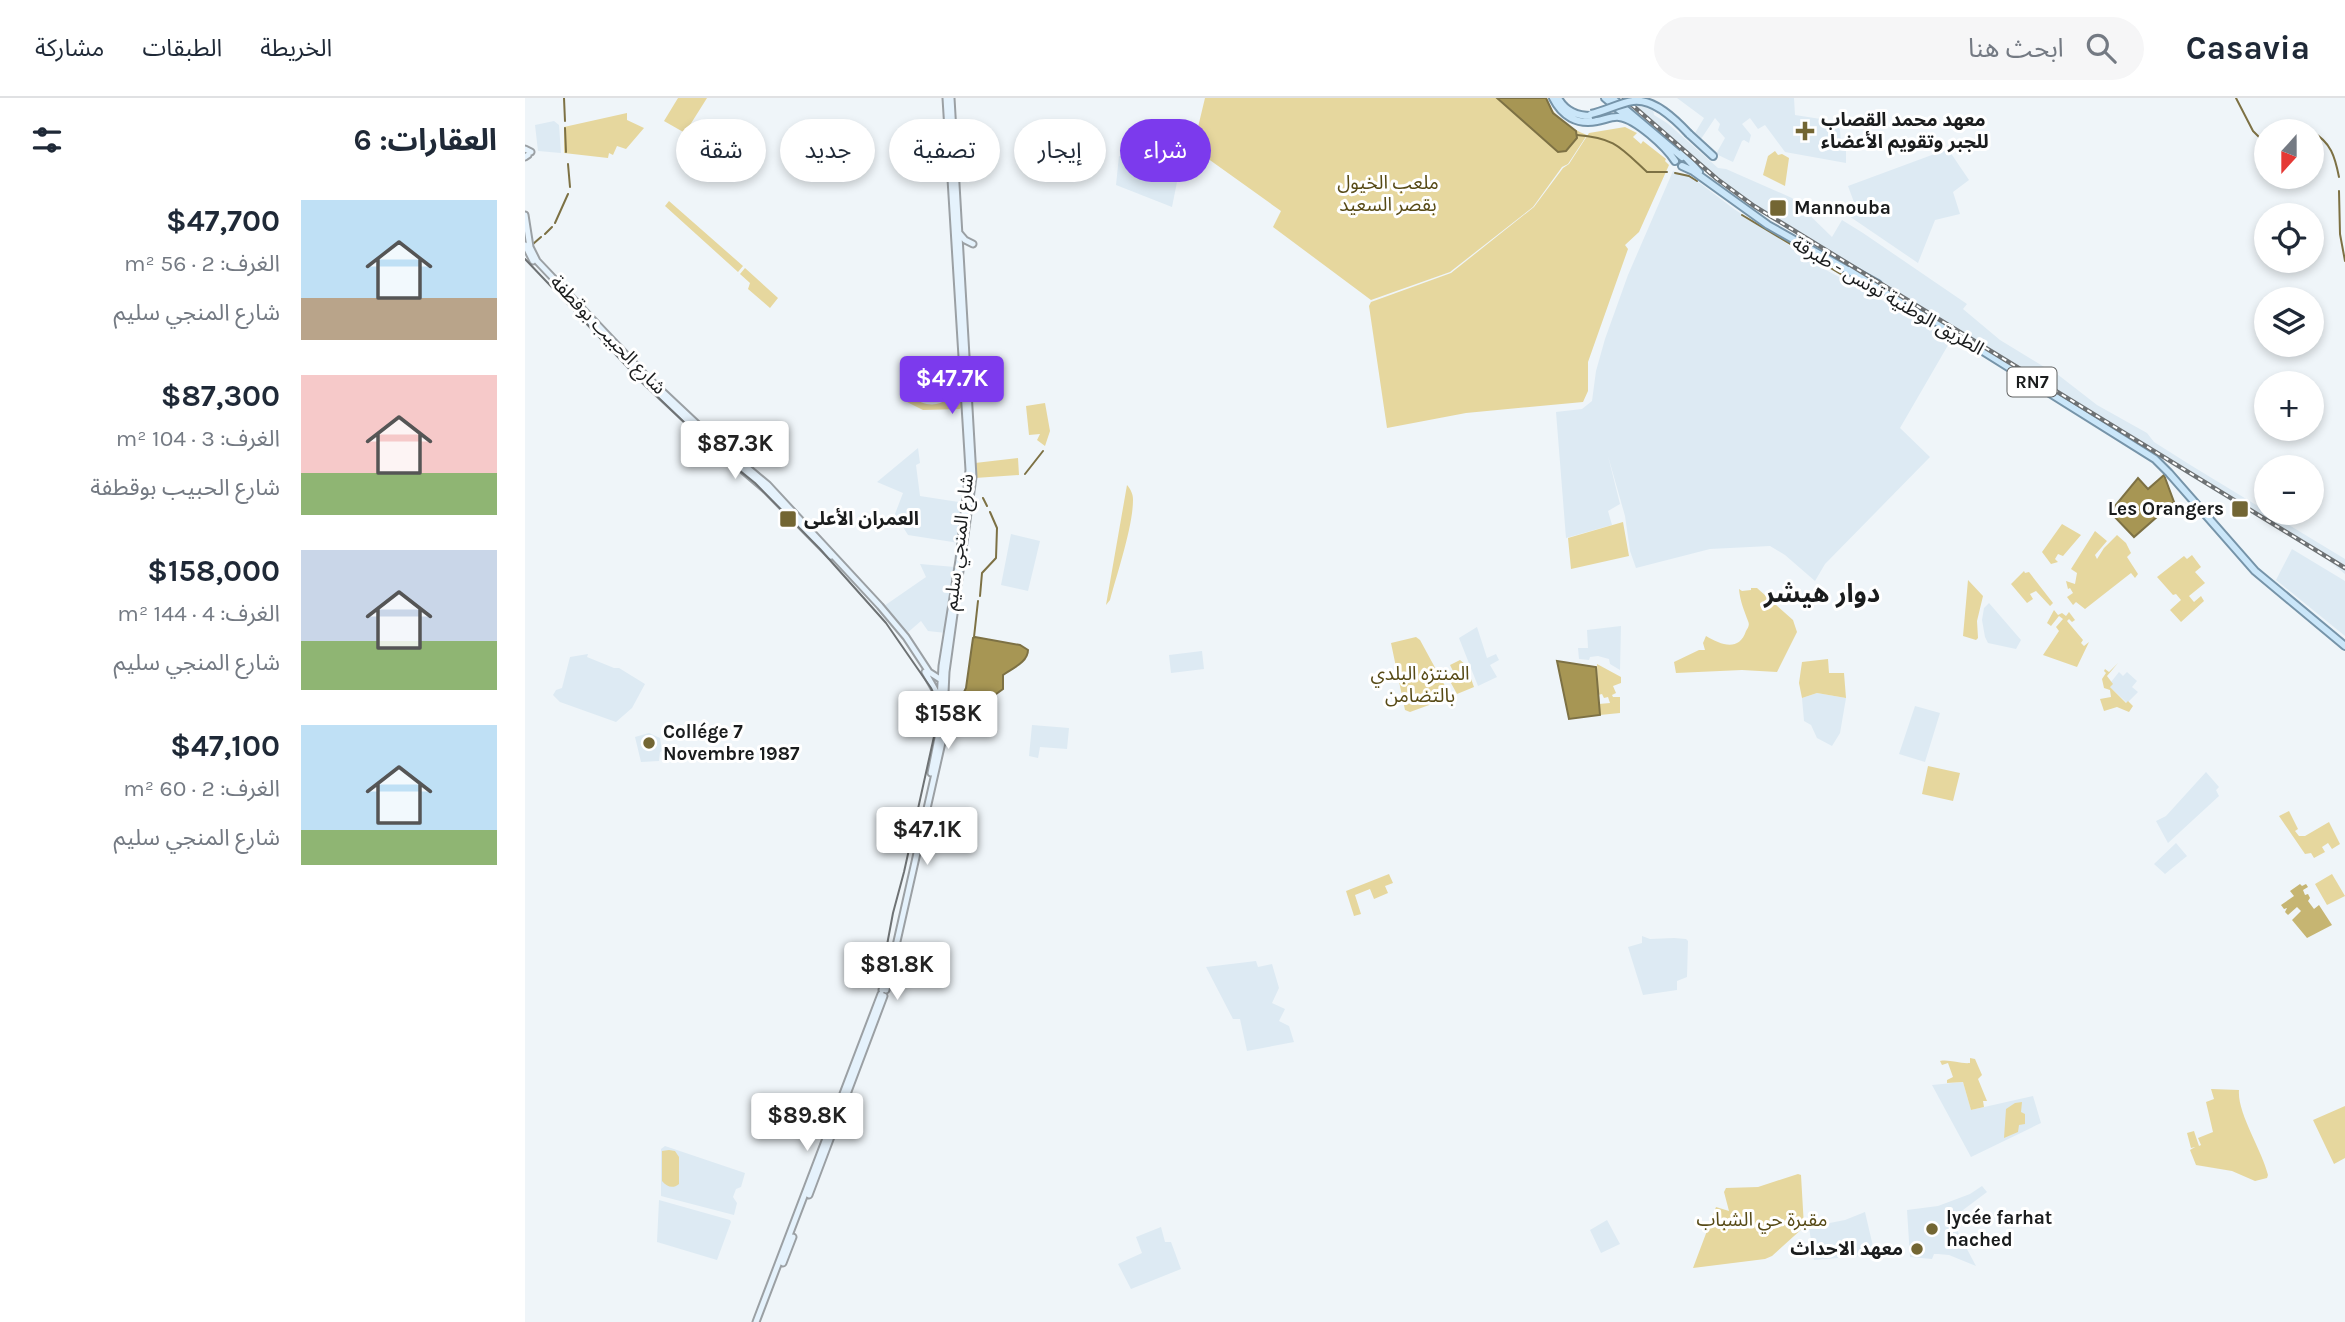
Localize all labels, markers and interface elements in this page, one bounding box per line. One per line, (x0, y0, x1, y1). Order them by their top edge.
search box (1654, 17, 2144, 80)
icon: search (2082, 29, 2120, 67)
text: Casavia (2186, 29, 2310, 67)
text: ابحث هنا (1968, 33, 2064, 64)
text: مشاركة (35, 34, 104, 62)
text: الطبقات (142, 34, 222, 62)
text: الخريطة (260, 34, 332, 62)
place label: معهد محمد القصاب للجبر وتقويم الأعضاء (1821, 109, 1989, 156)
chip: شقة (676, 119, 766, 182)
chip: جديد (780, 119, 875, 182)
chip: تصفية (889, 119, 1000, 182)
chip: إيجار (1014, 119, 1106, 182)
chip: شراء (1120, 119, 1211, 182)
north arrow (2254, 119, 2324, 189)
map controls (2254, 119, 2324, 525)
icon: filters (28, 121, 66, 159)
marker: معهد محمد القصاب للجبر وتقويم الأعضاء (1795, 121, 1815, 141)
text: العقارات: 6 (354, 122, 497, 158)
park label: ملعب الخيول بقصر السعيد (1337, 172, 1439, 216)
place label: Mannouba (1794, 197, 1891, 219)
marker: Mannouba (1768, 198, 1788, 218)
text: $47,700 (166, 203, 280, 239)
button: locate (2254, 203, 2324, 273)
icon: home (357, 228, 441, 312)
street label: الطريق الوطنية تونس - طبرقة (1788, 232, 1988, 360)
text: الغرف: 2 · 56 m² (124, 250, 280, 277)
street label: شارع الحبيب بوقطفة (544, 271, 670, 400)
button: layers (2254, 287, 2324, 357)
text: شارع المنجي سليم (114, 299, 280, 326)
pin: $47.7K (895, 356, 1009, 416)
text: $47.7K (916, 365, 988, 392)
road number: RN7 (2007, 368, 2057, 396)
button: + (2254, 371, 2324, 441)
text: $87,300 (161, 378, 280, 414)
icon: home (357, 403, 441, 487)
pin: $87.3K (678, 422, 792, 481)
text: الغرف: 3 · 104 m² (116, 425, 280, 452)
text: $87.3K (697, 430, 773, 457)
button: − (2254, 455, 2324, 525)
street label: شارع المنجي سليم (940, 472, 982, 612)
text: شارع الحبيب بوقطفة (90, 474, 280, 501)
place label: Les Orangers (2108, 498, 2224, 520)
marker: Les Orangers (2230, 499, 2250, 519)
place label: العمران الأعلى (804, 507, 919, 530)
marker: العمران الأعلى (778, 509, 798, 529)
text: $158,000 (147, 553, 280, 589)
icon: home (357, 578, 441, 662)
district label: دوار هيشر (1763, 578, 1880, 609)
text: الغرف: 4 · 144 m² (117, 600, 280, 627)
text: شارع المنجي سليم (114, 649, 280, 676)
park label: المنتزه البلدي بالتضامن (1370, 663, 1470, 707)
pin: $158K (899, 692, 997, 751)
text: $158K (914, 700, 982, 727)
place label: Collége 7 Novembre 1987 (663, 721, 800, 765)
text: $47,100 (170, 728, 280, 764)
marker: Collége 7 Novembre 1987 (641, 735, 657, 751)
icon: home (357, 753, 441, 837)
text: الغرف: 2 · 60 m² (123, 775, 280, 802)
pin: $47.1K (870, 808, 984, 867)
text: $47.1K (892, 816, 962, 843)
text: شارع المنجي سليم (114, 824, 280, 851)
pin: $81.8K (840, 942, 954, 1002)
text: $81.8K (860, 951, 934, 978)
pin: $89.8K (750, 1094, 864, 1153)
text: $89.8K (767, 1102, 847, 1129)
place label: lycée farhat hached (1946, 1207, 2052, 1251)
park label: مقبرة حي الشباب (1696, 1209, 1828, 1234)
marker: lycée farhat hached (1924, 1221, 1940, 1237)
place label: معهد الاحداث (1790, 1238, 1903, 1260)
marker: معهد الاحداث (1909, 1241, 1925, 1257)

